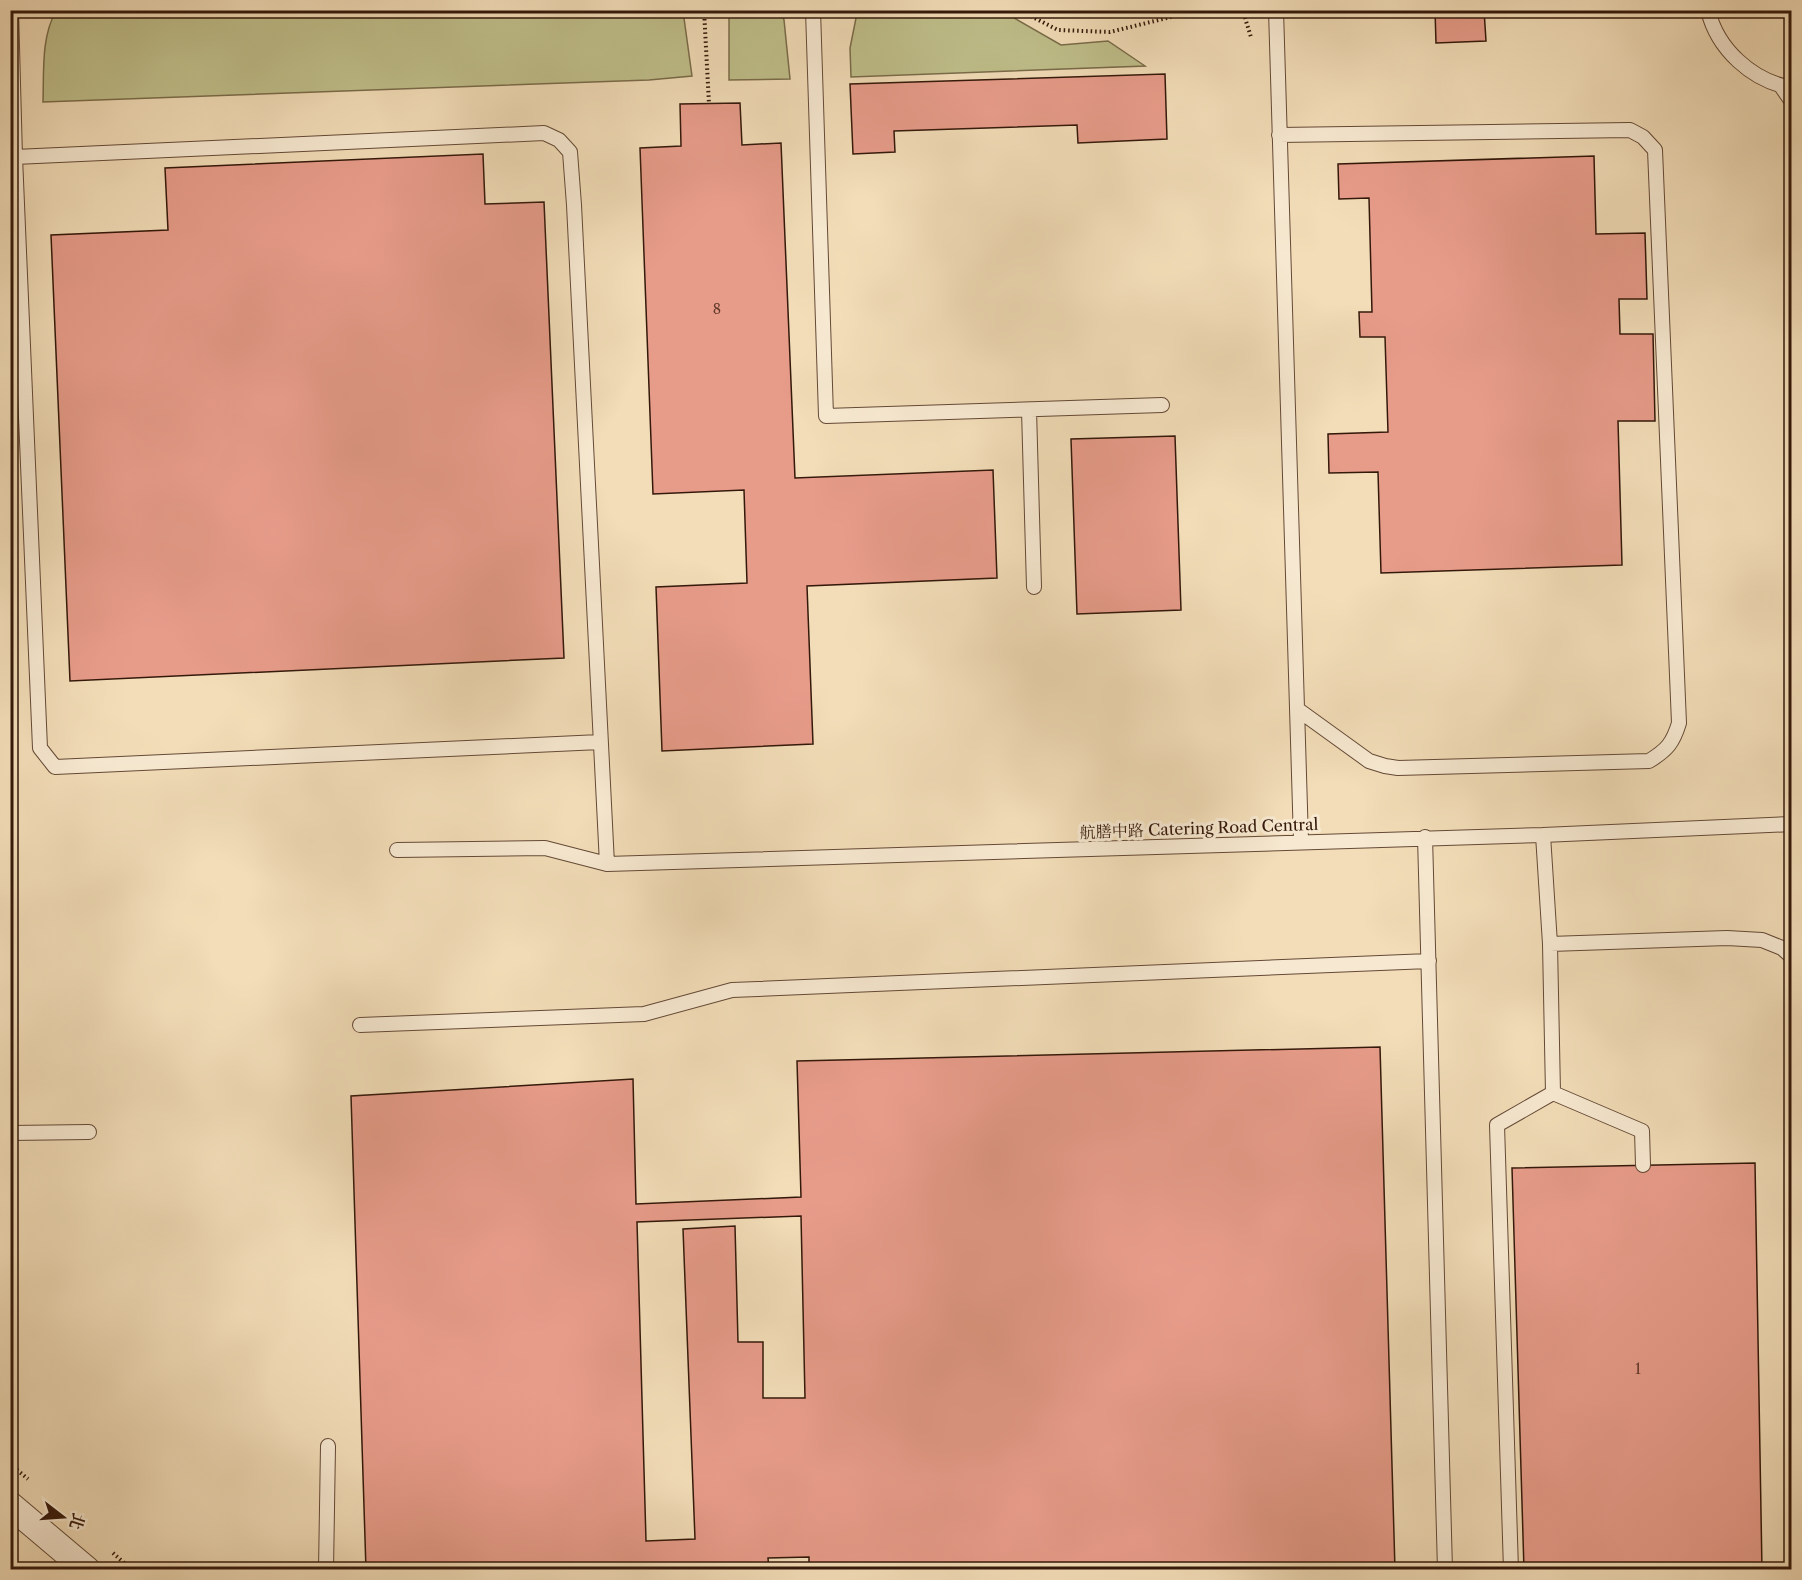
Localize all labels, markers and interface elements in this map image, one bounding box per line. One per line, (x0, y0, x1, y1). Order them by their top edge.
house number: 8 (713, 300, 721, 318)
street label: 航膳中路 Catering Road Central (1079, 814, 1319, 842)
house number: 1 (1635, 1360, 1641, 1378)
north arrow (33, 1487, 93, 1547)
text: 北 (65, 1511, 89, 1532)

